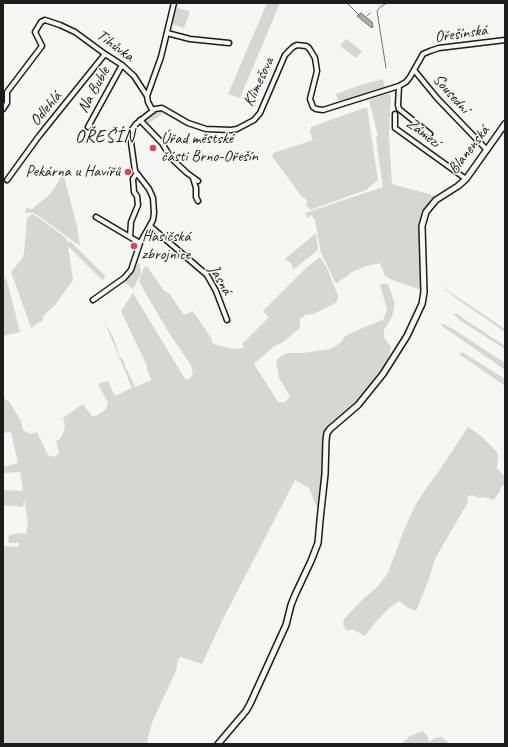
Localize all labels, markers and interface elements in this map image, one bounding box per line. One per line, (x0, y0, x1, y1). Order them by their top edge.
street label: Ořešínská (434, 21, 488, 47)
street label: Tihůvka (92, 26, 138, 66)
street label: Klimešova (239, 55, 279, 109)
street label: Na Buble (74, 64, 114, 116)
street label: Sousední (428, 70, 474, 118)
street label: Odlehlá (26, 88, 66, 130)
street label: Zámezí (402, 114, 444, 152)
street label: Blanenská (444, 122, 494, 178)
district label: OŘEŠÍN (75, 126, 135, 148)
place label: Úřad městské části Brno-Ořešín (161, 129, 258, 167)
marker: Úřad městské části Brno-Ořešín (148, 143, 158, 153)
place label: Pekárna u Havířů (26, 162, 120, 182)
marker: Pekárna u Havířů (123, 167, 133, 177)
place label: Hasičská zbrojnice (142, 227, 190, 265)
marker: Hasičská zbrojnice (129, 241, 139, 251)
street label: Jasná (204, 262, 236, 298)

